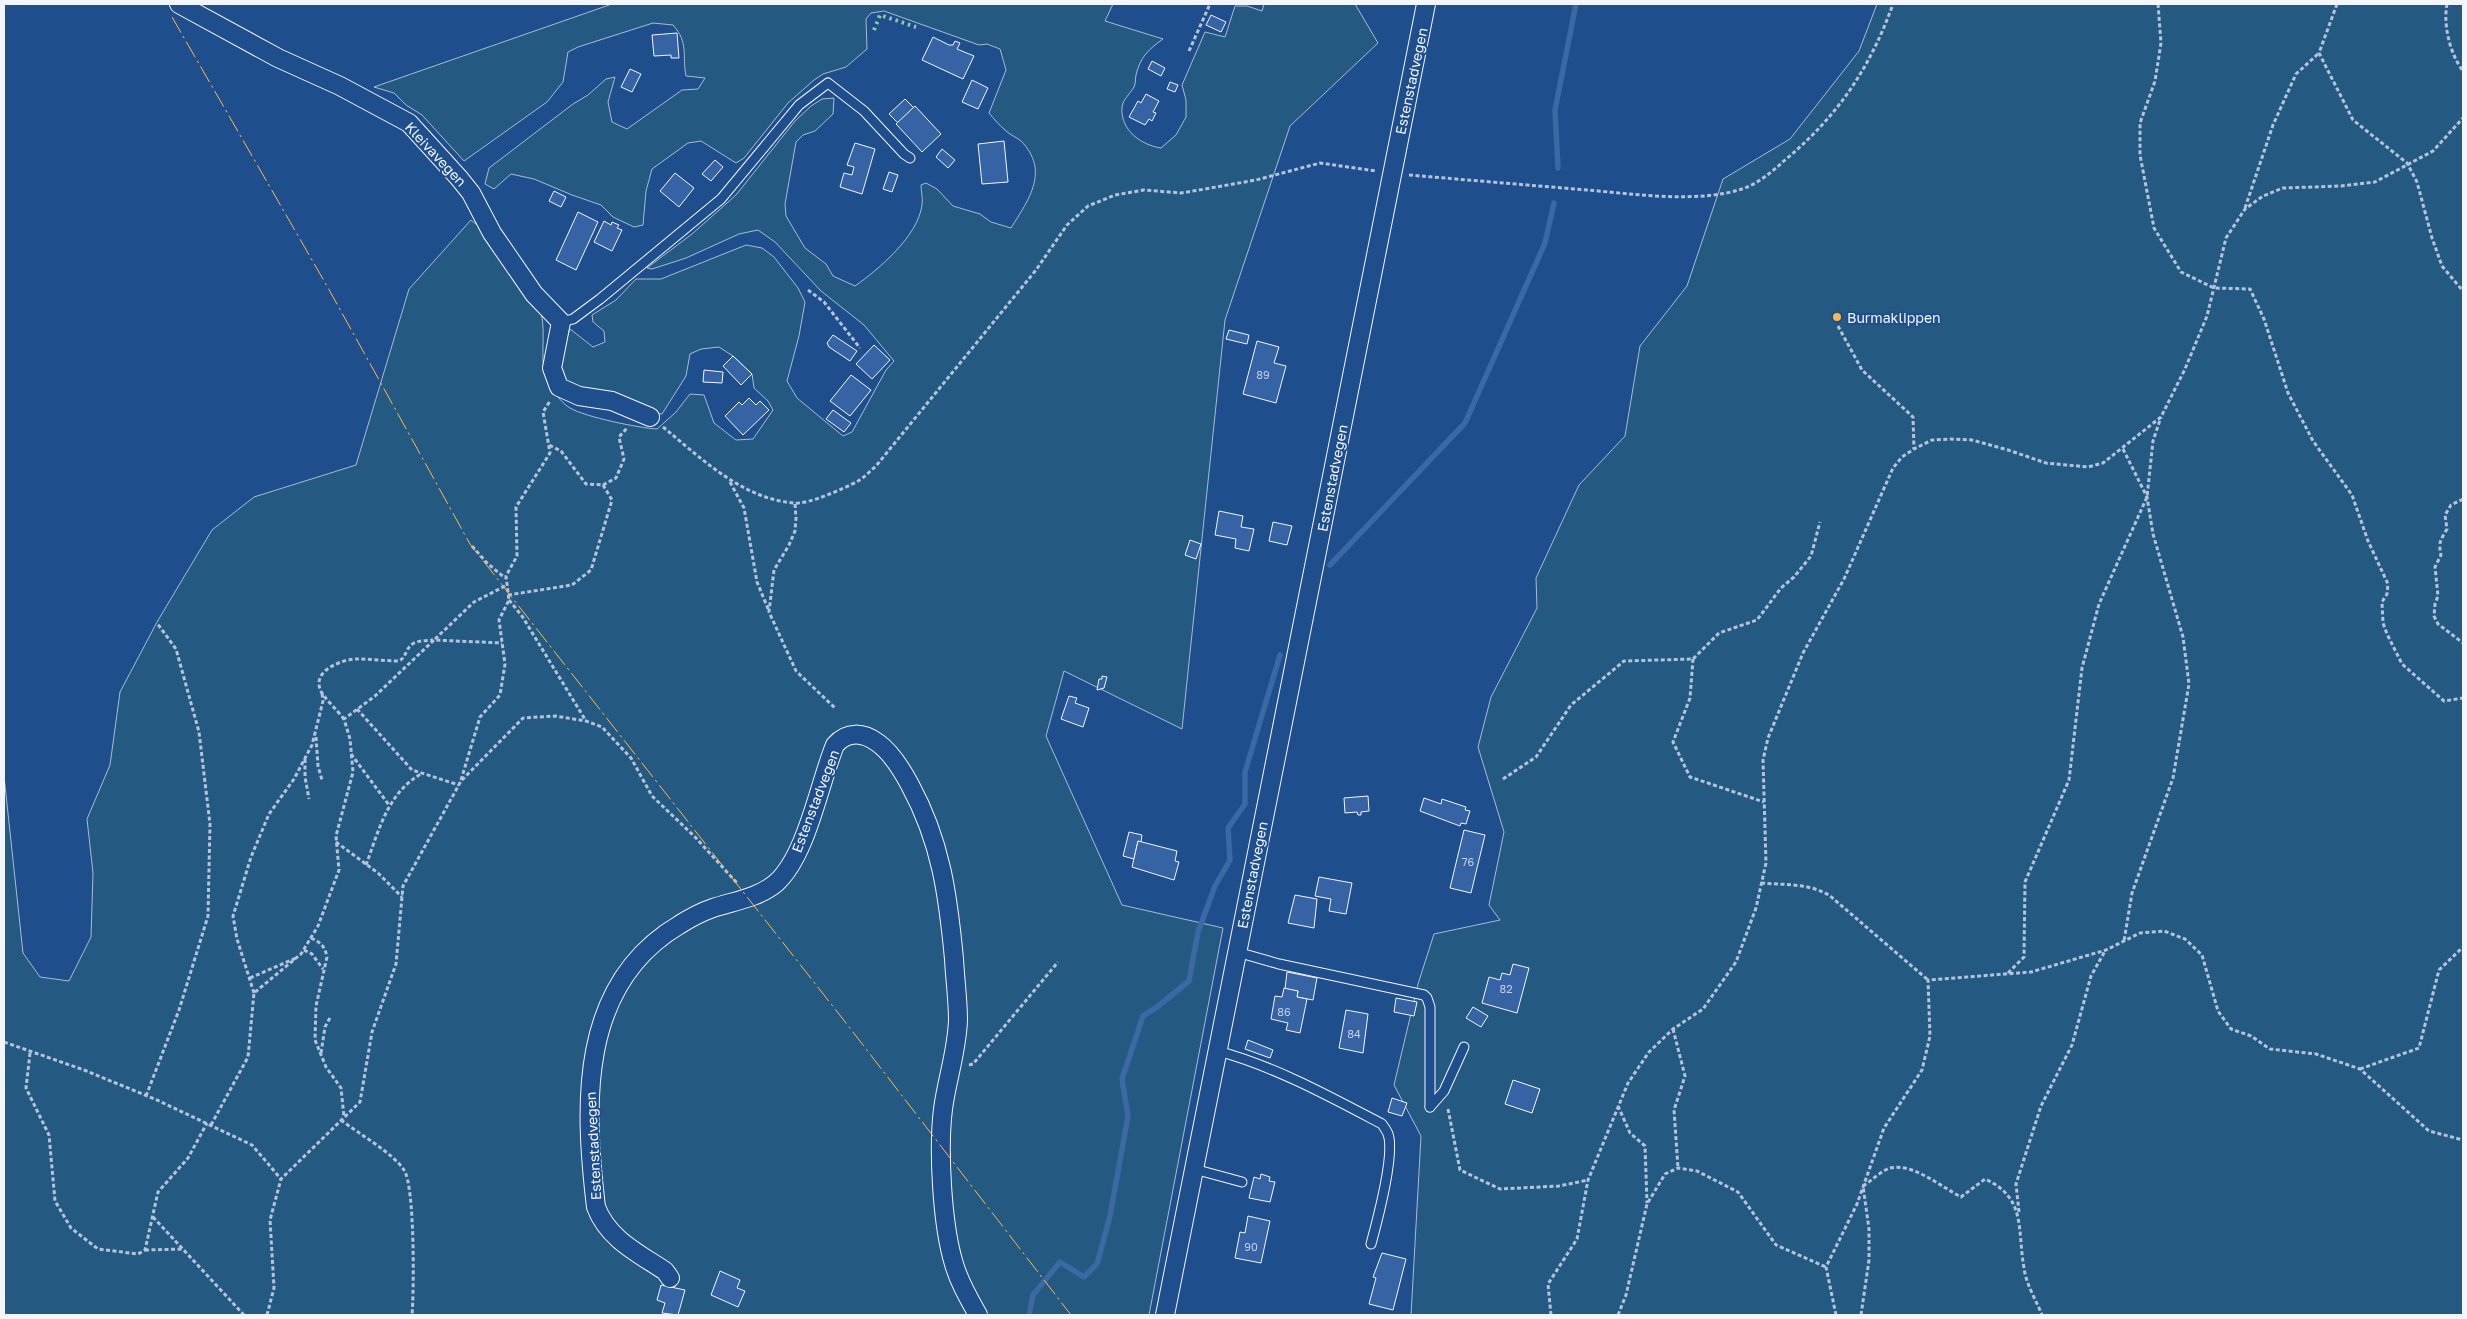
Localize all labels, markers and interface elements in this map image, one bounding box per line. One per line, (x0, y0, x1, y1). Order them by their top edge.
street label: Estenstadvegen (1391, 26, 1431, 136)
street label: Kleivavegen (402, 118, 470, 190)
place label: Burmaklippen (1847, 309, 1941, 326)
marker: Burmaklippen (1831, 311, 1843, 323)
house number: 89 (1256, 368, 1270, 381)
street label: Estenstadvegen (1313, 423, 1351, 533)
street label: Estenstadvegen (788, 747, 842, 855)
street label: Estenstadvegen (1233, 820, 1271, 930)
house number: 76 (1462, 855, 1475, 868)
house number: 82 (1499, 982, 1513, 995)
house number: 86 (1277, 1005, 1291, 1018)
house number: 84 (1347, 1027, 1361, 1040)
street label: Estenstadvegen (582, 1091, 604, 1201)
house number: 90 (1244, 1240, 1258, 1253)

